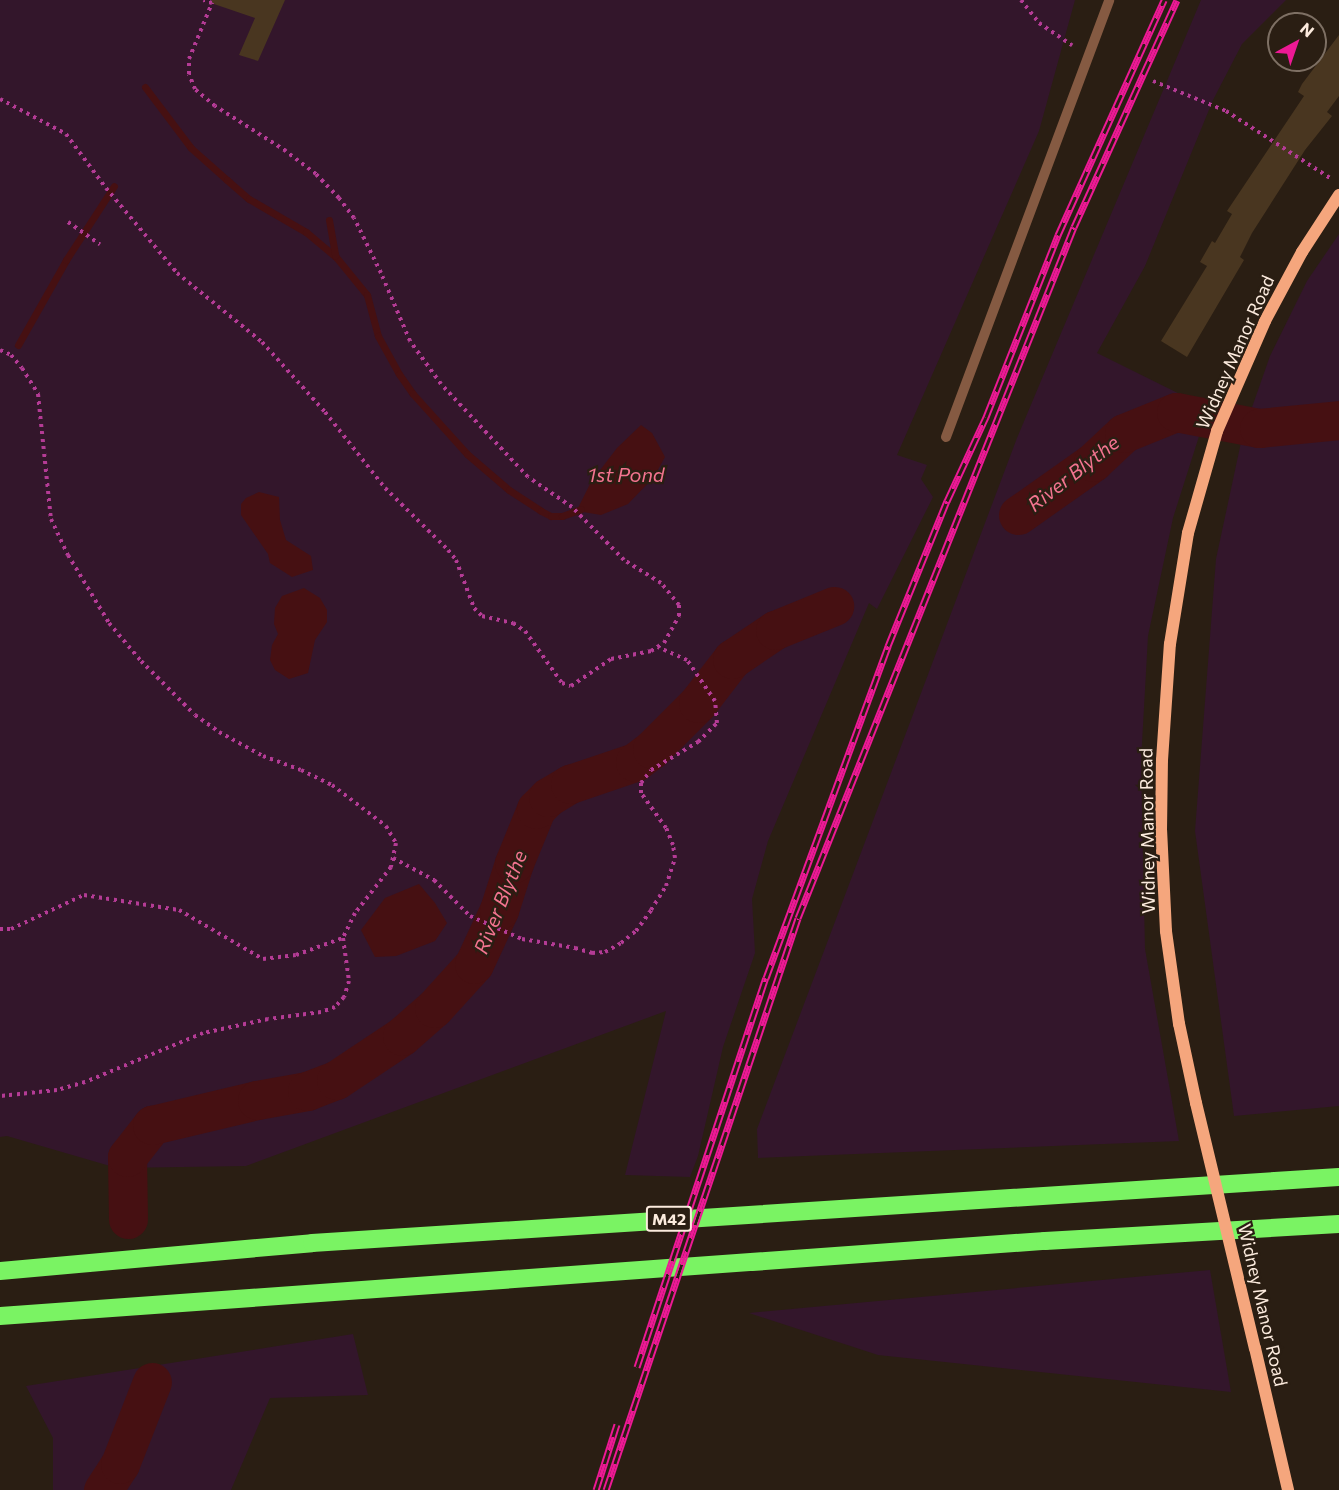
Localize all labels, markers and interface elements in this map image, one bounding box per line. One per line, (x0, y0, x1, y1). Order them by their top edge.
north arrow (1267, 12, 1327, 72)
text: N (1297, 18, 1318, 40)
street label: Widney Manor Road (1191, 272, 1279, 432)
water label: River Blythe (1022, 430, 1124, 516)
water label: 1st Pond (588, 462, 664, 486)
street label: Widney Manor Road (1135, 748, 1159, 914)
water label: River Blythe (468, 847, 532, 957)
road number: M42 (645, 1206, 693, 1232)
street label: Widney Manor Road (1234, 1222, 1292, 1388)

